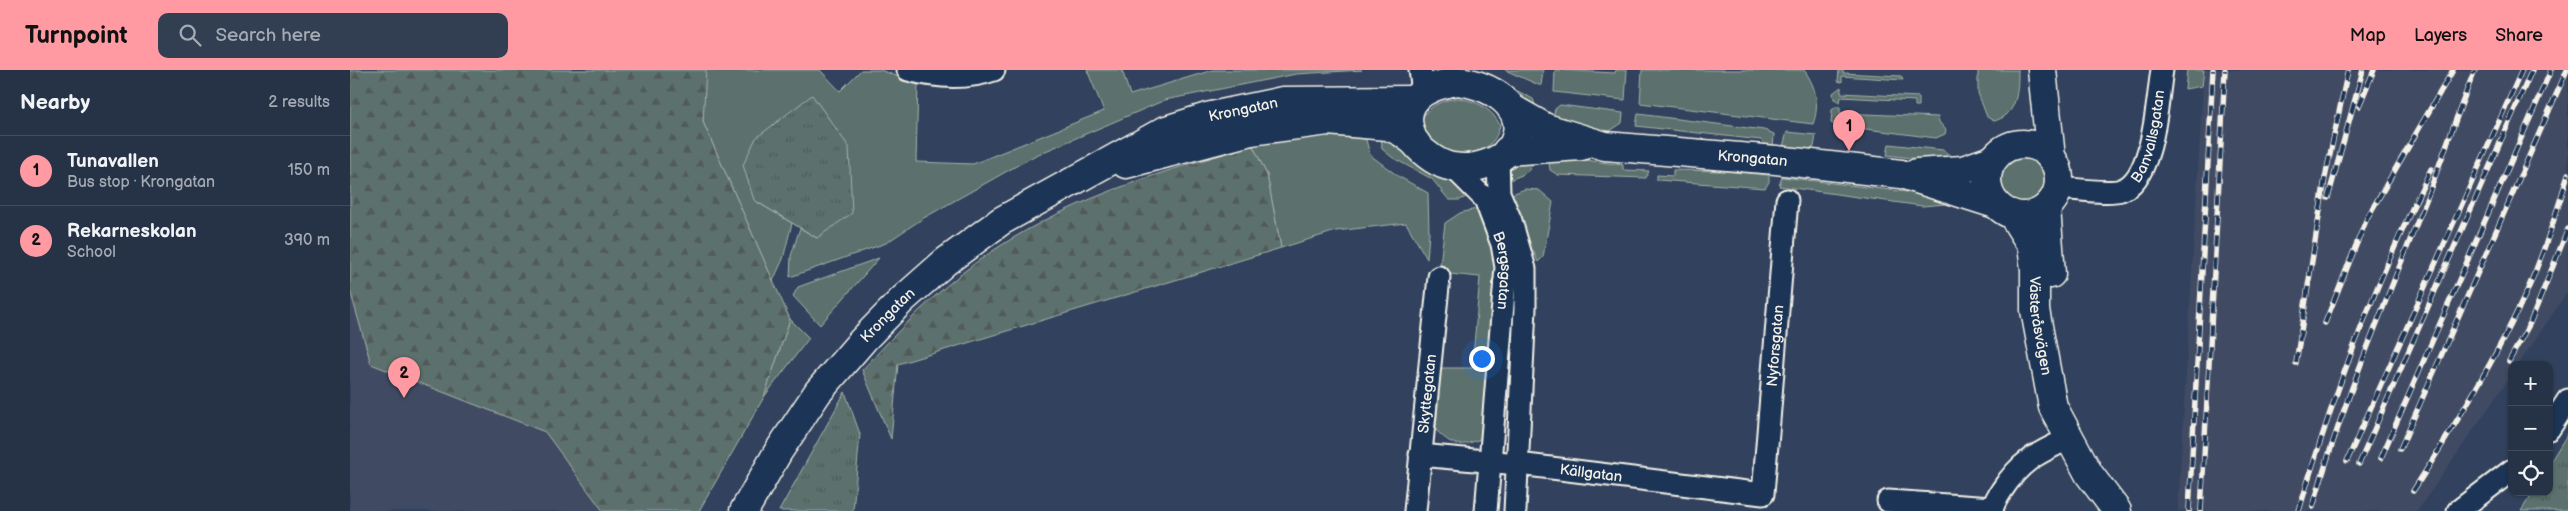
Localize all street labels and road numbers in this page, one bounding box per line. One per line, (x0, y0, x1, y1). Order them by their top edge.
street label: Banvallsgatan (2127, 89, 2169, 187)
street label: Krongatan (1207, 93, 1280, 126)
street label: Krongatan (1717, 146, 1788, 171)
street label: Bergsgatan (1488, 229, 1515, 310)
street label: Västeråsvägen (2025, 276, 2056, 377)
street label: Krongatan (857, 284, 919, 347)
street label: Nyforsgatan (1763, 304, 1788, 387)
street label: Skyttegatan (1414, 353, 1441, 434)
street label: Källgatan (1559, 460, 1623, 487)

